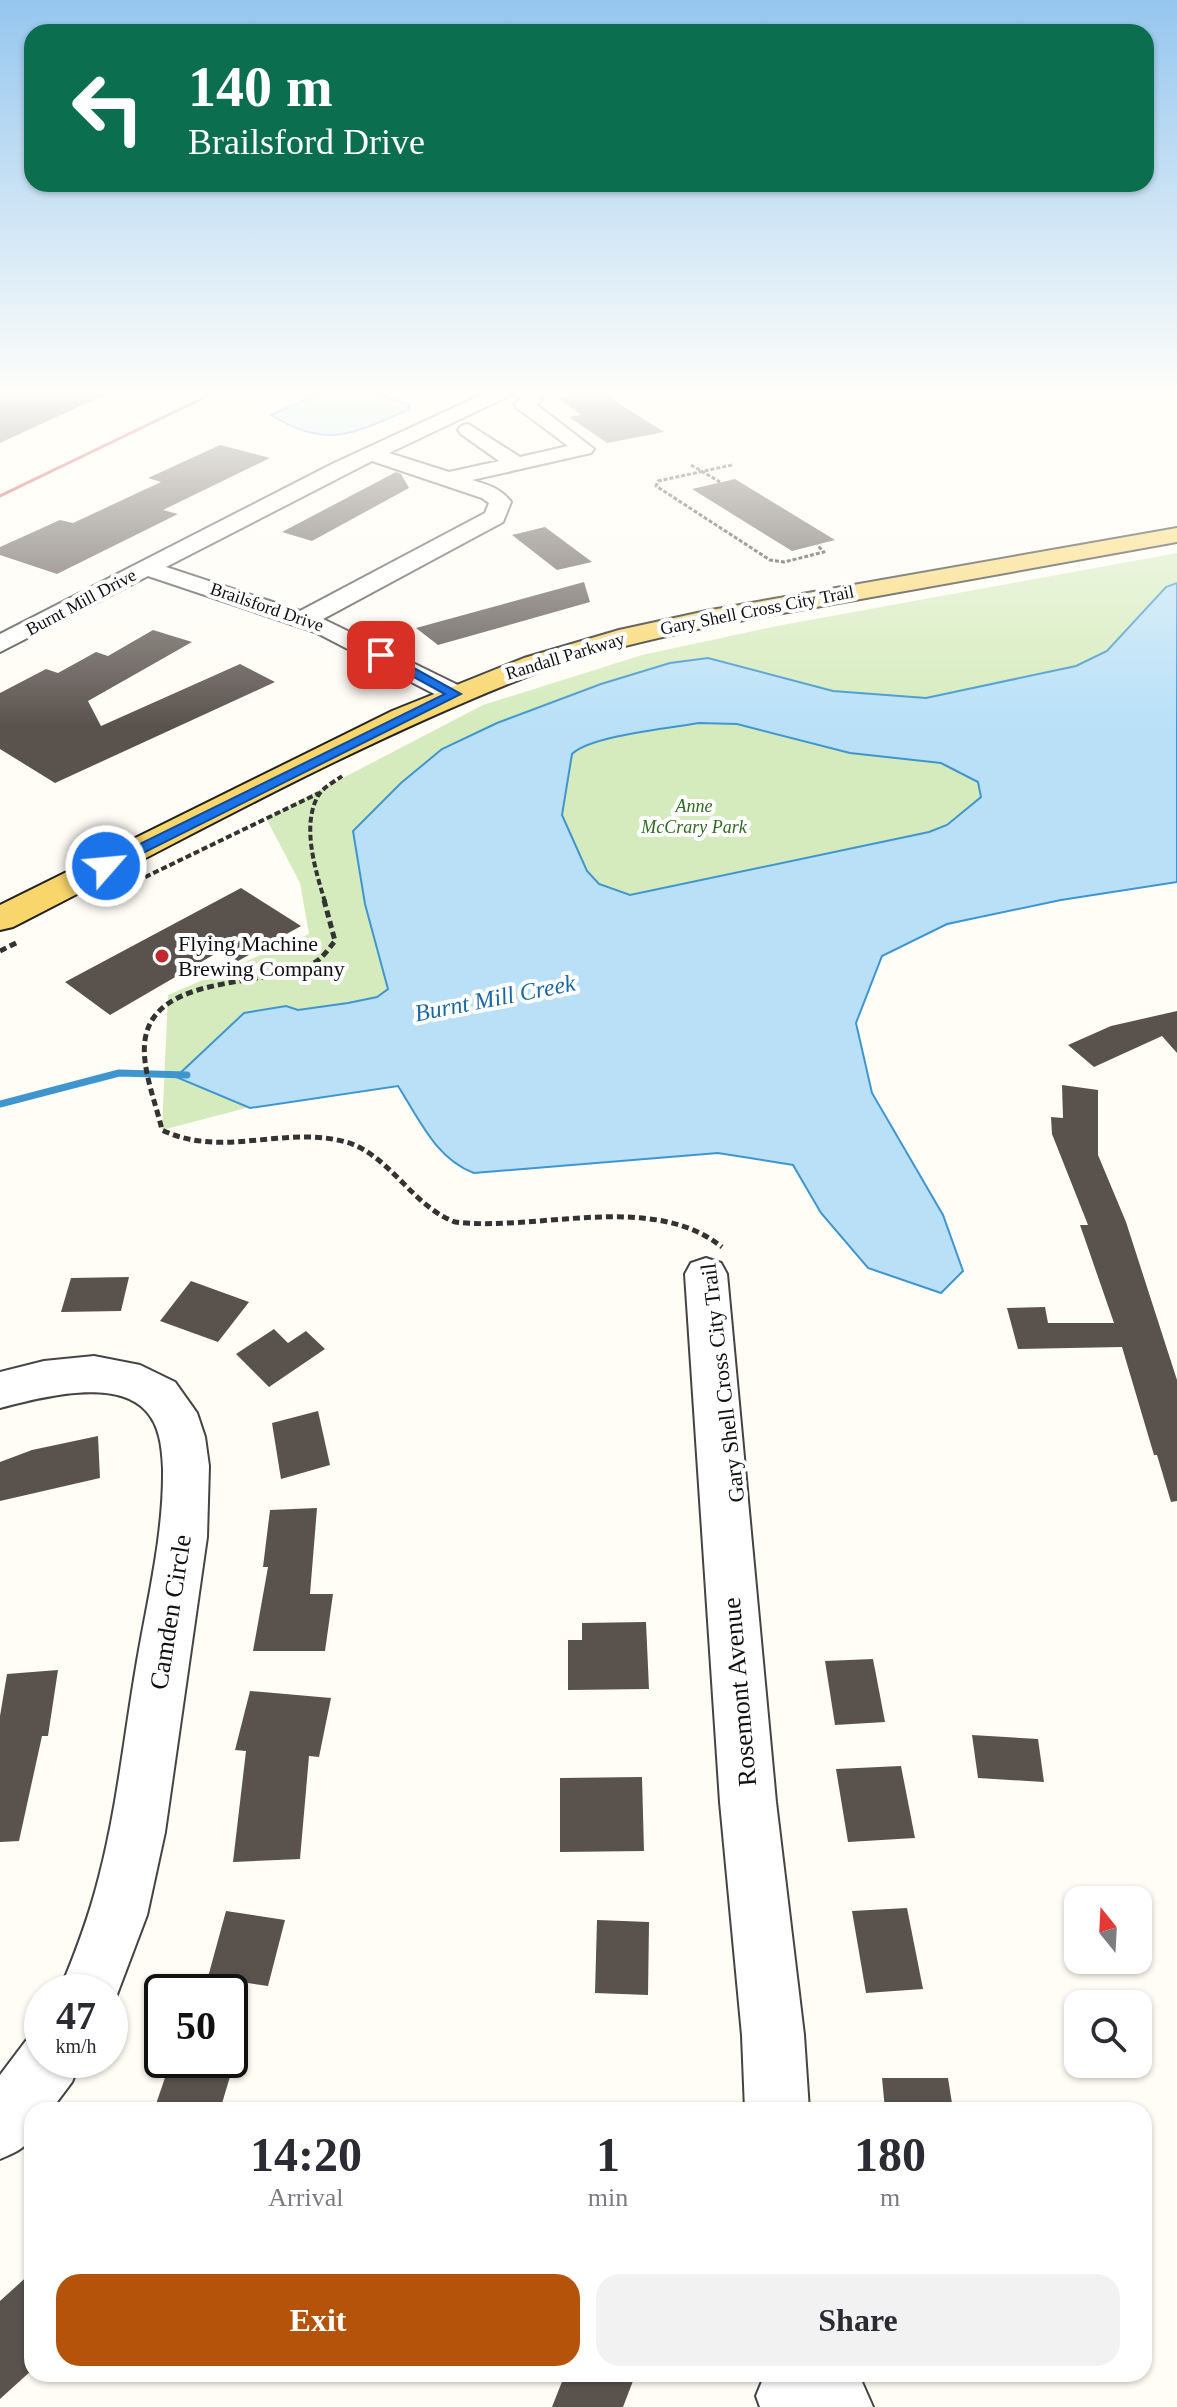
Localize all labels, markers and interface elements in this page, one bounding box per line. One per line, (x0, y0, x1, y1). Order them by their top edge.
icon: left (56, 56, 160, 160)
text: 140 m (188, 56, 333, 118)
text: Brailsford Drive (188, 122, 425, 162)
street label: Burnt Mill Drive (22, 565, 140, 639)
street label: Brailsford Drive (208, 578, 326, 636)
street label: Gary Shell Cross City Trail (658, 581, 856, 639)
pin (347, 621, 415, 689)
street label: Randall Parkway (503, 628, 627, 684)
icon: arrive (359, 633, 403, 677)
park label: Anne McCrary Park (640, 796, 748, 837)
position arrow (64, 824, 148, 908)
place label: Flying Machine Brewing Company (178, 931, 345, 981)
marker: Flying Machine Brewing Company (153, 947, 171, 965)
water label: Burnt Mill Creek (412, 970, 578, 1026)
street label: Gary Shell Cross City Trail (695, 1262, 750, 1504)
street label: Camden Circle (144, 1532, 197, 1692)
street label: Rosemont Avenue (717, 1596, 762, 1788)
north arrow (1064, 1886, 1152, 1974)
map controls (1064, 1886, 1152, 2078)
speed limit sign: 50 (144, 1974, 248, 2078)
button: search (1064, 1990, 1152, 2078)
text: 47 (56, 1993, 96, 2038)
text: km/h (55, 2035, 97, 2057)
text: 14:20 (250, 2128, 362, 2181)
text: 1 (596, 2128, 620, 2181)
text: 180 (854, 2128, 926, 2181)
text: Arrival (268, 2183, 343, 2212)
text: min (588, 2183, 628, 2212)
text: m (880, 2183, 900, 2212)
button: Exit (56, 2274, 580, 2366)
button: Share (596, 2274, 1120, 2366)

